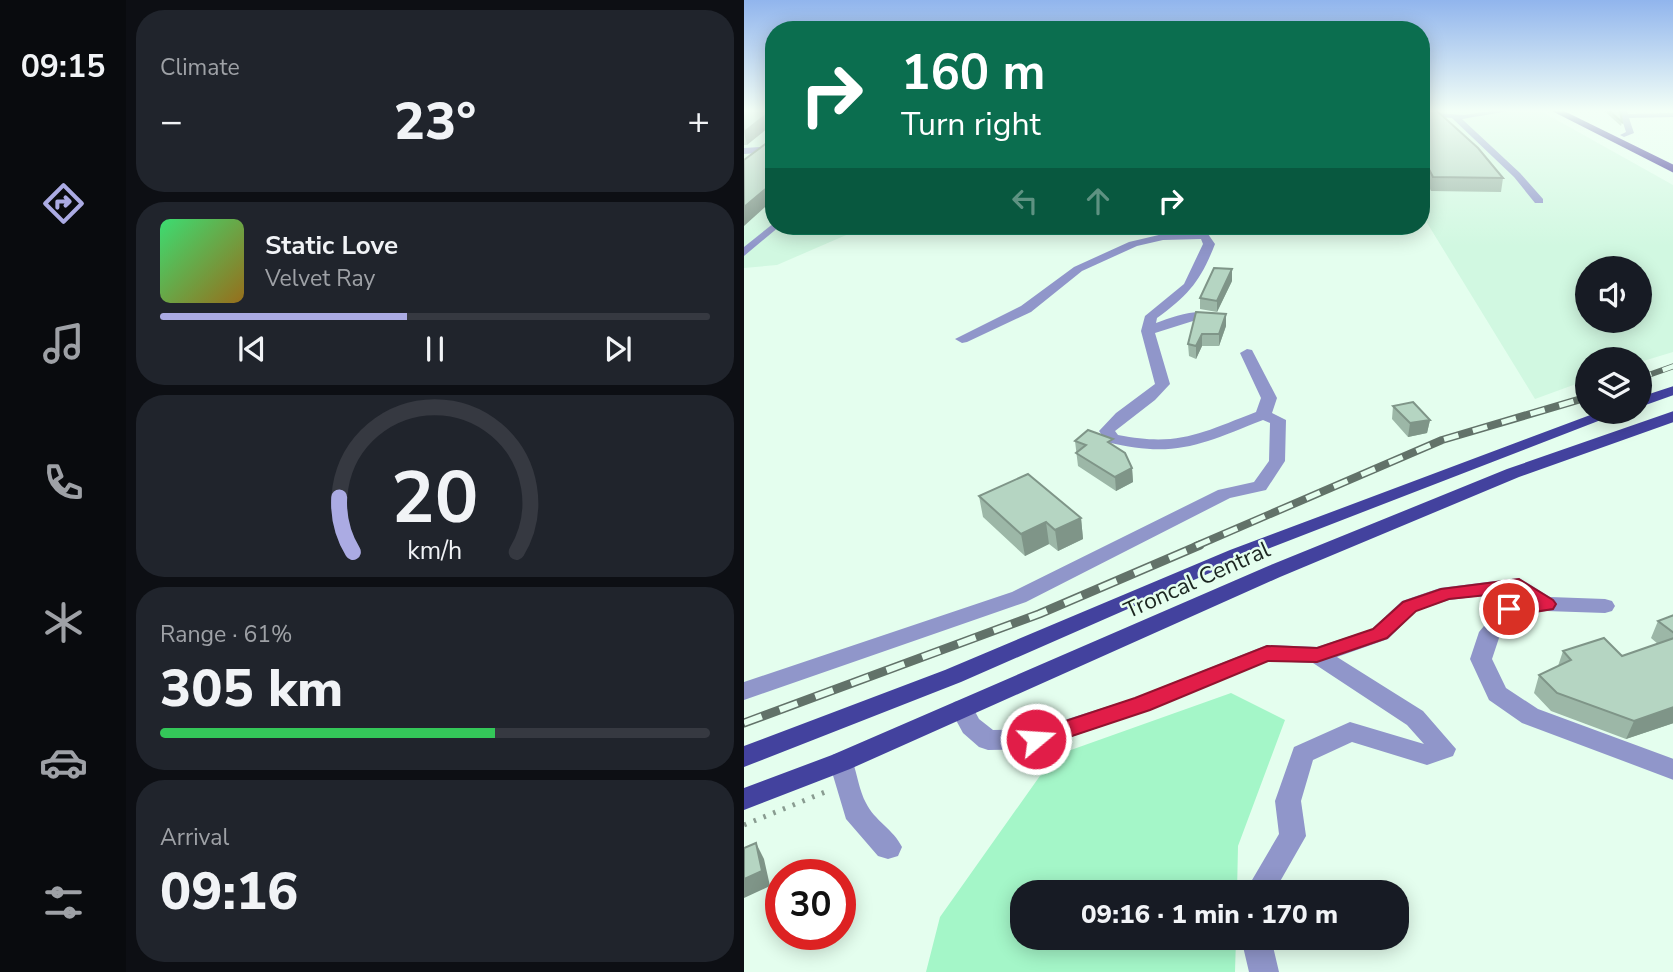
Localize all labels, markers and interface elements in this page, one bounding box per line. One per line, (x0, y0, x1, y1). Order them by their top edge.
text: 160 m (901, 39, 1045, 106)
text: 09:15 (21, 45, 105, 88)
icon: right (786, 49, 877, 140)
text: Climate (160, 52, 240, 83)
text: 23° (394, 86, 476, 157)
text: − (160, 96, 183, 147)
text: + (687, 96, 710, 147)
text: Turn right (901, 103, 1041, 146)
icon: directions (39, 179, 88, 228)
icon: left (1006, 182, 1044, 220)
icon: ahead (1079, 182, 1117, 220)
icon: right (1152, 182, 1190, 220)
text: Static Love (265, 228, 398, 263)
map controls (1575, 256, 1652, 424)
button: sound (1575, 256, 1652, 333)
text: Velvet Ray (265, 263, 375, 294)
icon: music (39, 319, 88, 368)
icon: previous (233, 330, 271, 368)
icon: pause (416, 330, 454, 368)
icon: next (599, 330, 637, 368)
button: layers (1575, 347, 1652, 424)
text: 20 (391, 448, 479, 548)
icon: phone (39, 458, 88, 507)
text: km/h (407, 534, 463, 568)
street label: Troncal Central (1119, 534, 1275, 626)
pin (1479, 579, 1539, 639)
icon: arrive (1490, 590, 1528, 628)
icon: climate (39, 598, 88, 647)
text: Range · 61% (160, 619, 292, 650)
text: 305 km (160, 653, 343, 724)
position arrow (999, 702, 1073, 776)
icon: car (39, 738, 88, 787)
text: Arrival (160, 822, 229, 853)
text: 09:16 (160, 856, 298, 927)
speed limit sign: 30 (765, 859, 856, 950)
icon: filters (39, 878, 88, 927)
text: 09:16 · 1 min · 170 m (1081, 897, 1338, 932)

